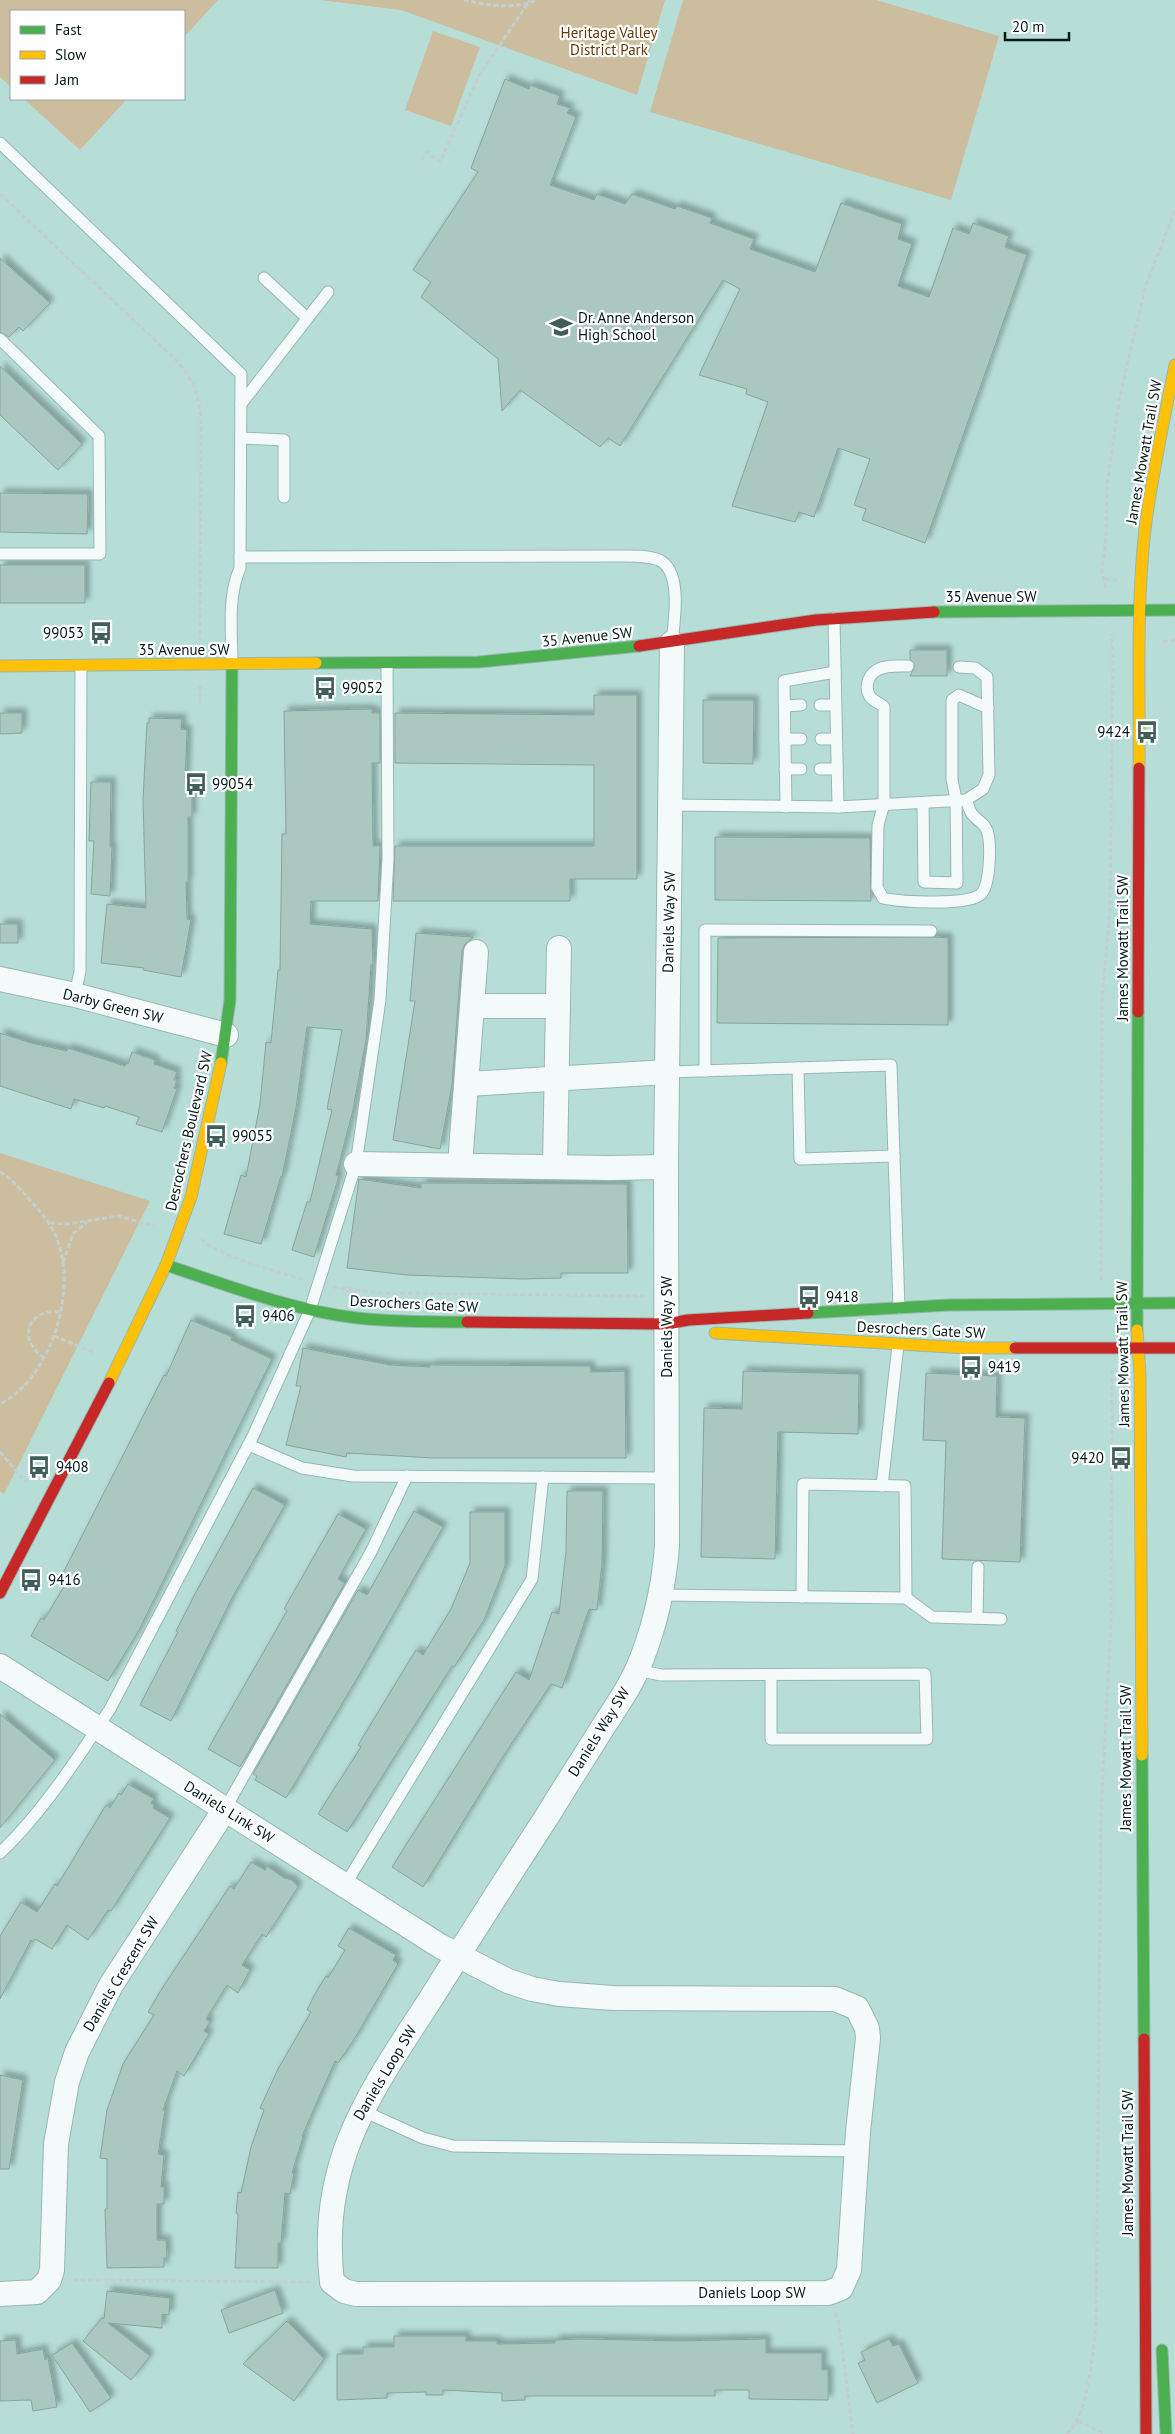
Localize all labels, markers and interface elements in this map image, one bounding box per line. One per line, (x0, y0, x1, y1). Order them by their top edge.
legend (10, 10, 185, 100)
scale bar (1005, 10, 1069, 42)
text: 20 m (1012, 17, 1045, 36)
text: Fast (55, 20, 82, 39)
park label: Heritage Valley District Park (561, 23, 657, 59)
text: Slow (55, 45, 86, 64)
text: Jam (54, 70, 79, 89)
place label: Dr. Anne Anderson High School (578, 308, 694, 344)
school or university icon: Dr. Anne Anderson High School (548, 314, 574, 340)
street label: James Mowatt Trail SW (1121, 378, 1166, 526)
street label: 35 Avenue SW (945, 587, 1037, 606)
bus stop icon: 99053 (88, 620, 114, 646)
street label: 35 Avenue SW (541, 622, 634, 651)
place label: 99053 (43, 623, 84, 642)
street label: 35 Avenue SW (138, 640, 230, 659)
bus stop icon: 99052 (312, 675, 338, 701)
place label: 99052 (342, 678, 383, 697)
bus stop icon: 9424 (1134, 719, 1160, 745)
place label: 9424 (1097, 722, 1130, 741)
bus stop icon: 99054 (183, 771, 209, 797)
place label: 99054 (212, 774, 253, 793)
street label: Daniels Way SW (658, 870, 679, 973)
street label: James Mowatt Trail SW (1113, 874, 1132, 1022)
street label: Darby Green SW (61, 984, 166, 1027)
street label: Desrochers Boulevard SW (161, 1048, 216, 1213)
bus stop icon: 99055 (203, 1123, 229, 1149)
place label: 99055 (232, 1126, 273, 1145)
street label: Daniels Way SW (657, 1276, 676, 1378)
street label: James Mowatt Trail SW (1112, 1280, 1133, 1428)
bus stop icon: 9418 (796, 1284, 822, 1310)
place label: 9418 (826, 1287, 859, 1306)
street label: Desrochers Gate SW (349, 1291, 479, 1316)
bus stop icon: 9406 (232, 1303, 258, 1329)
place label: 9406 (262, 1306, 295, 1325)
street label: Desrochers Gate SW (856, 1317, 986, 1342)
bus stop icon: 9419 (958, 1354, 984, 1380)
place label: 9419 (988, 1357, 1021, 1376)
bus stop icon: 9420 (1108, 1445, 1134, 1471)
place label: 9420 (1071, 1448, 1104, 1467)
bus stop icon: 9408 (26, 1454, 52, 1480)
place label: 9408 (56, 1457, 89, 1476)
bus stop icon: 9416 (18, 1567, 44, 1593)
place label: 9416 (48, 1570, 81, 1589)
street label: Daniels Way SW (564, 1683, 634, 1780)
street label: James Mowatt Trail SW (1116, 1684, 1135, 1832)
street label: Daniels Link SW (181, 1776, 278, 1847)
street label: Daniels Crescent SW (79, 1912, 163, 2035)
street label: Daniels Loop SW (349, 2021, 421, 2124)
street label: James Mowatt Trail SW (1118, 2089, 1137, 2237)
street label: Daniels Loop SW (698, 2283, 806, 2302)

